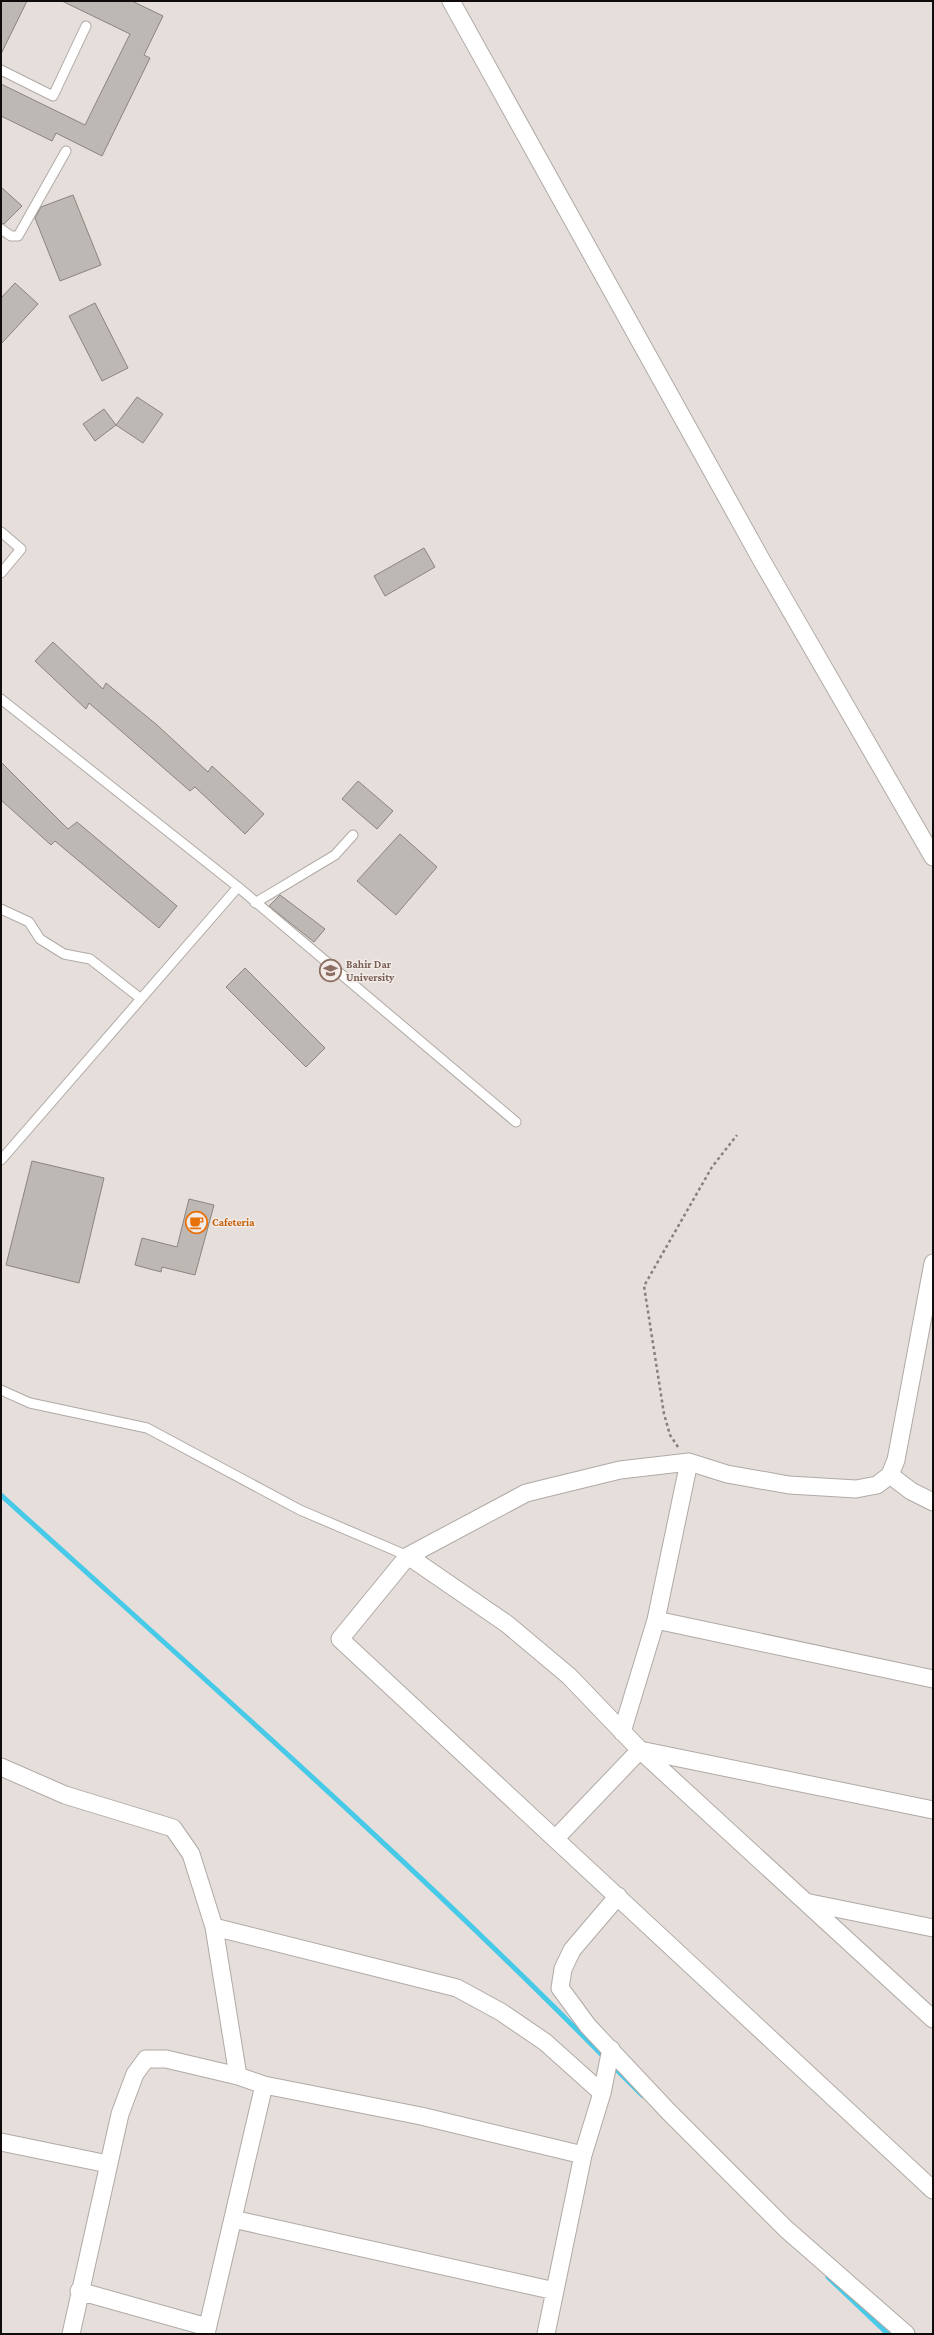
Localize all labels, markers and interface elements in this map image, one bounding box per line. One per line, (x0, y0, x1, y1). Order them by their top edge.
school or university icon: Bahir Dar University (317, 957, 343, 983)
place label: Bahir Dar University (346, 958, 395, 983)
cafe icon: Cafeteria (183, 1209, 209, 1235)
place label: Cafeteria (212, 1216, 255, 1228)

